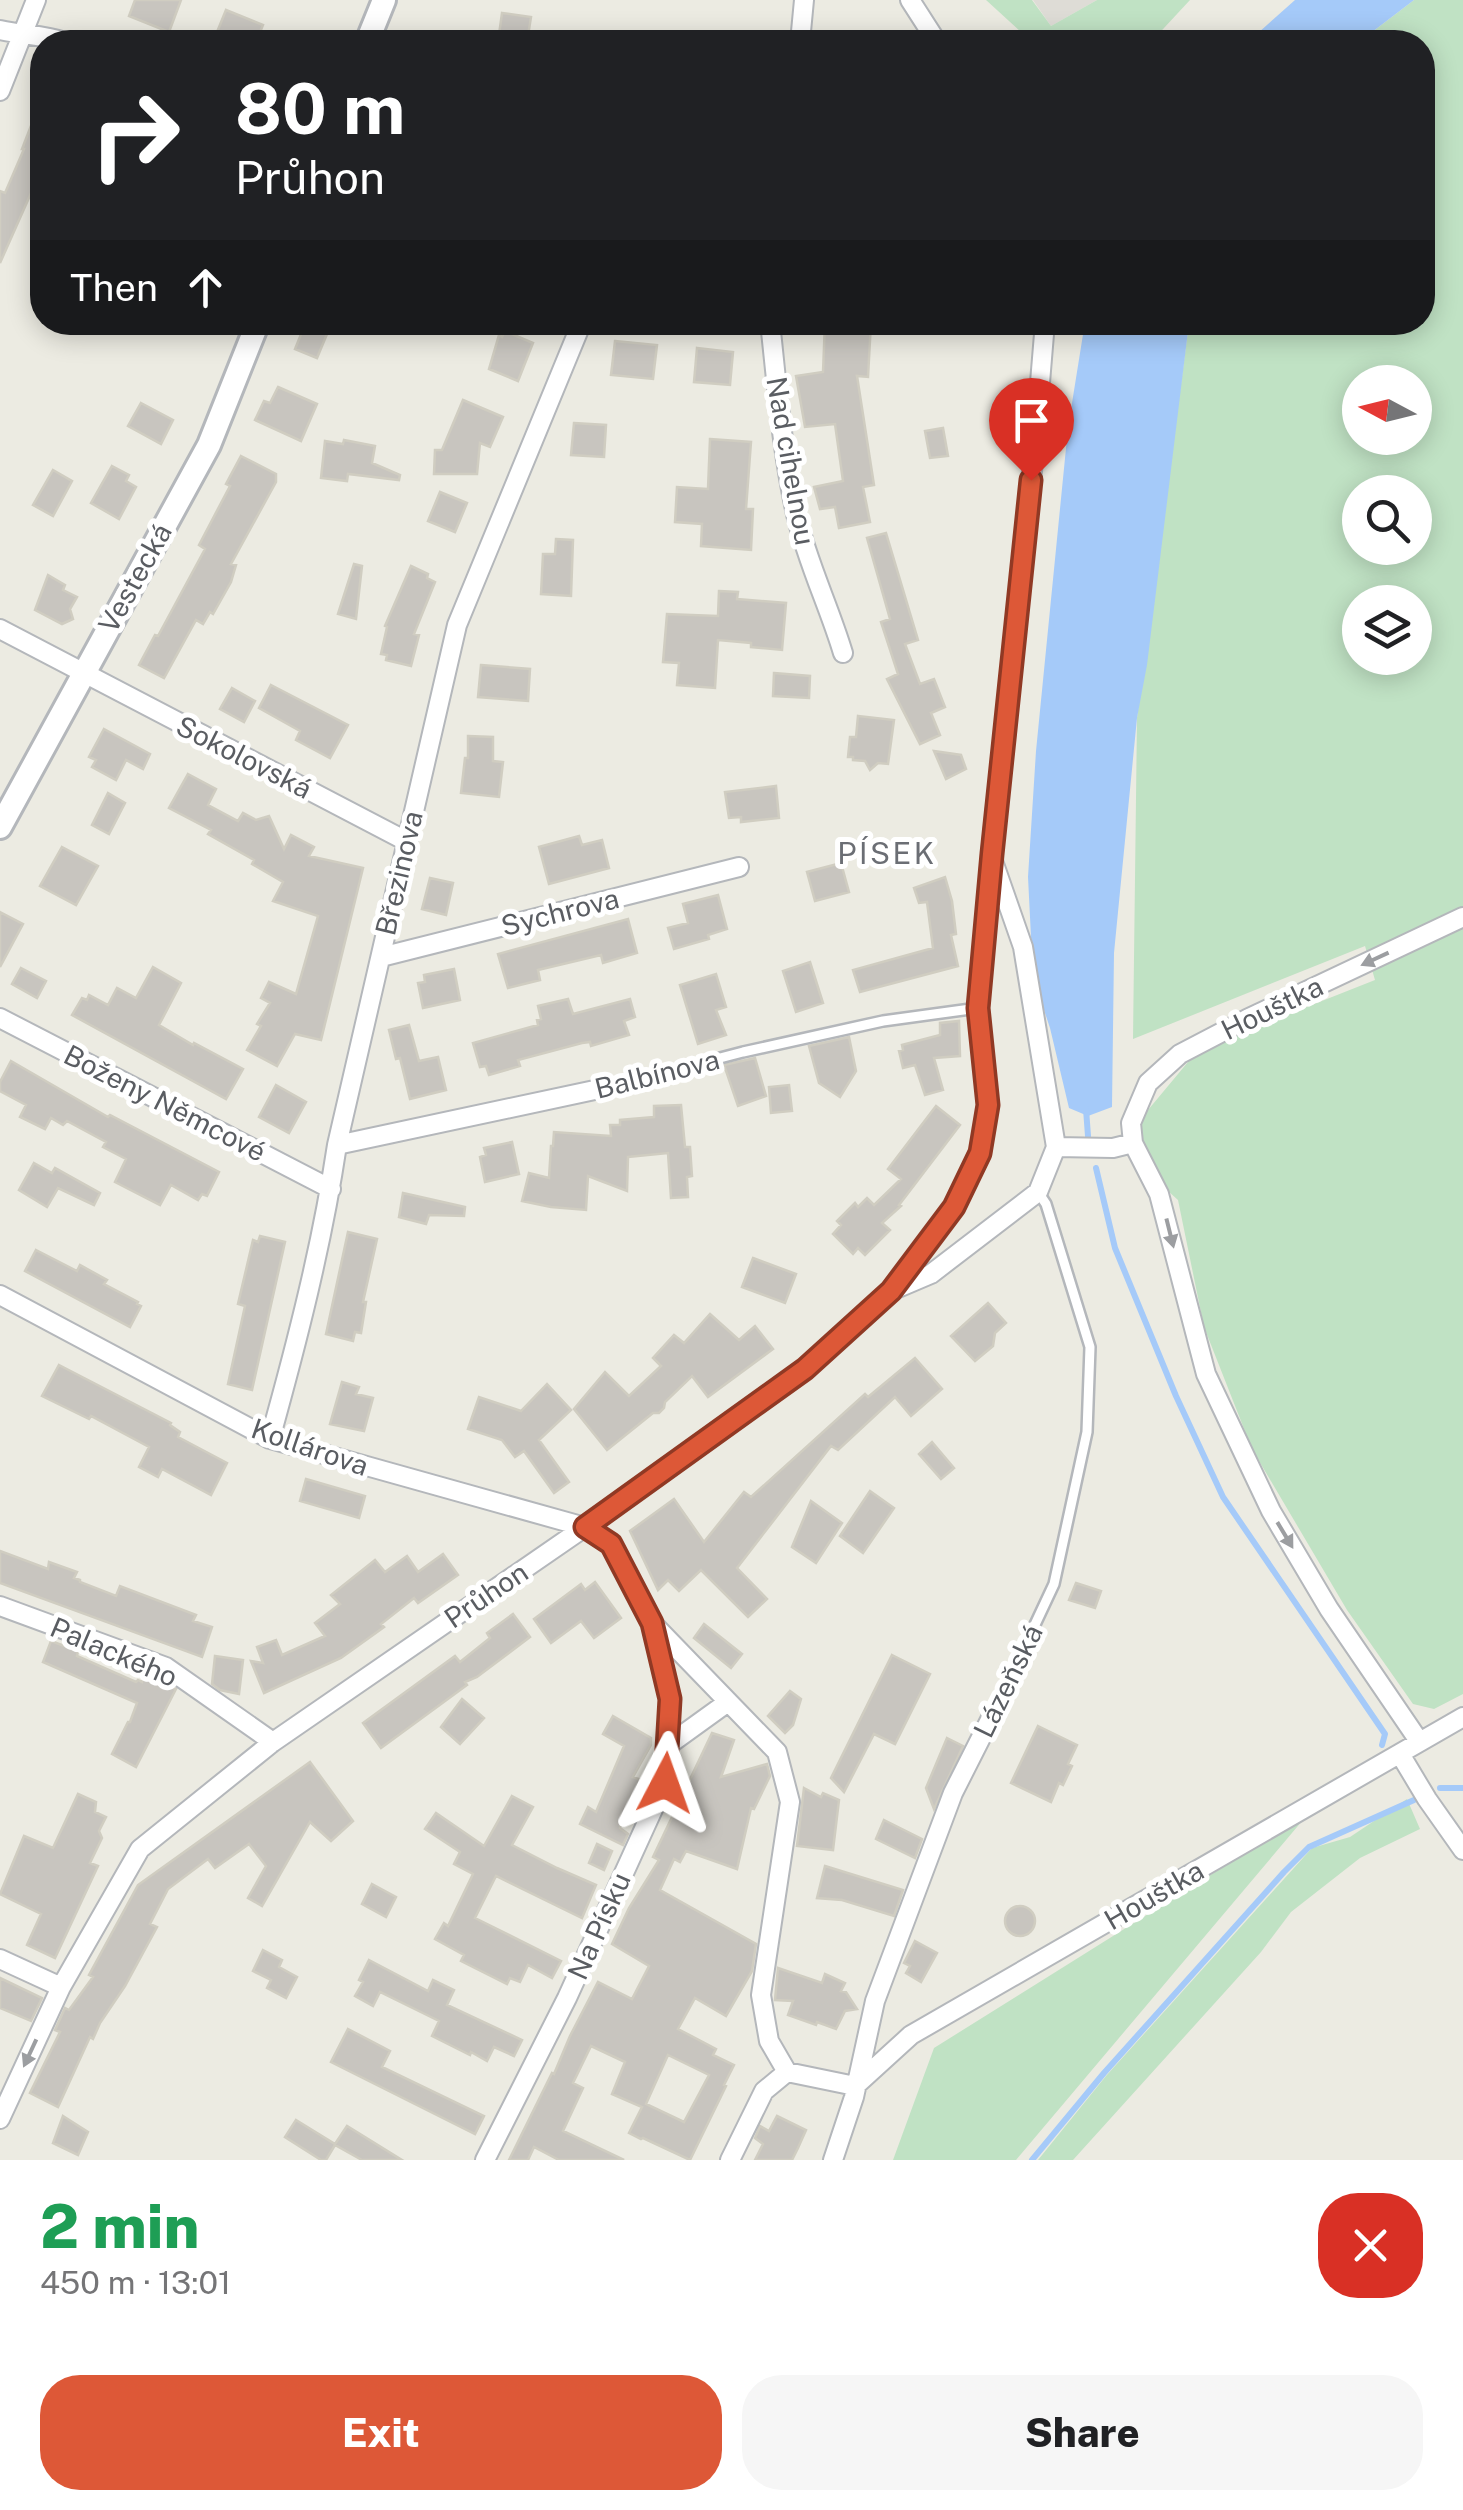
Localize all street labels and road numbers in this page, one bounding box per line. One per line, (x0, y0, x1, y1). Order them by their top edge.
street label: Nad cihelnou (760, 374, 823, 548)
street label: Vestecká (91, 518, 178, 638)
street label: Sokolovská (171, 708, 318, 805)
street label: Březinova (368, 808, 429, 938)
street label: Sychrova (497, 881, 622, 942)
street label: Houštka (1216, 969, 1328, 1046)
street label: Boženy Němcové (59, 1037, 272, 1168)
street label: Balbínova (591, 1042, 723, 1105)
street label: Kollárova (247, 1411, 373, 1482)
street label: Průhon (438, 1555, 534, 1634)
street label: Palackého (46, 1610, 183, 1693)
street label: Lázeňská (966, 1619, 1049, 1743)
street label: Houštka (1098, 1853, 1209, 1936)
street label: Na Písku (560, 1867, 637, 1984)

